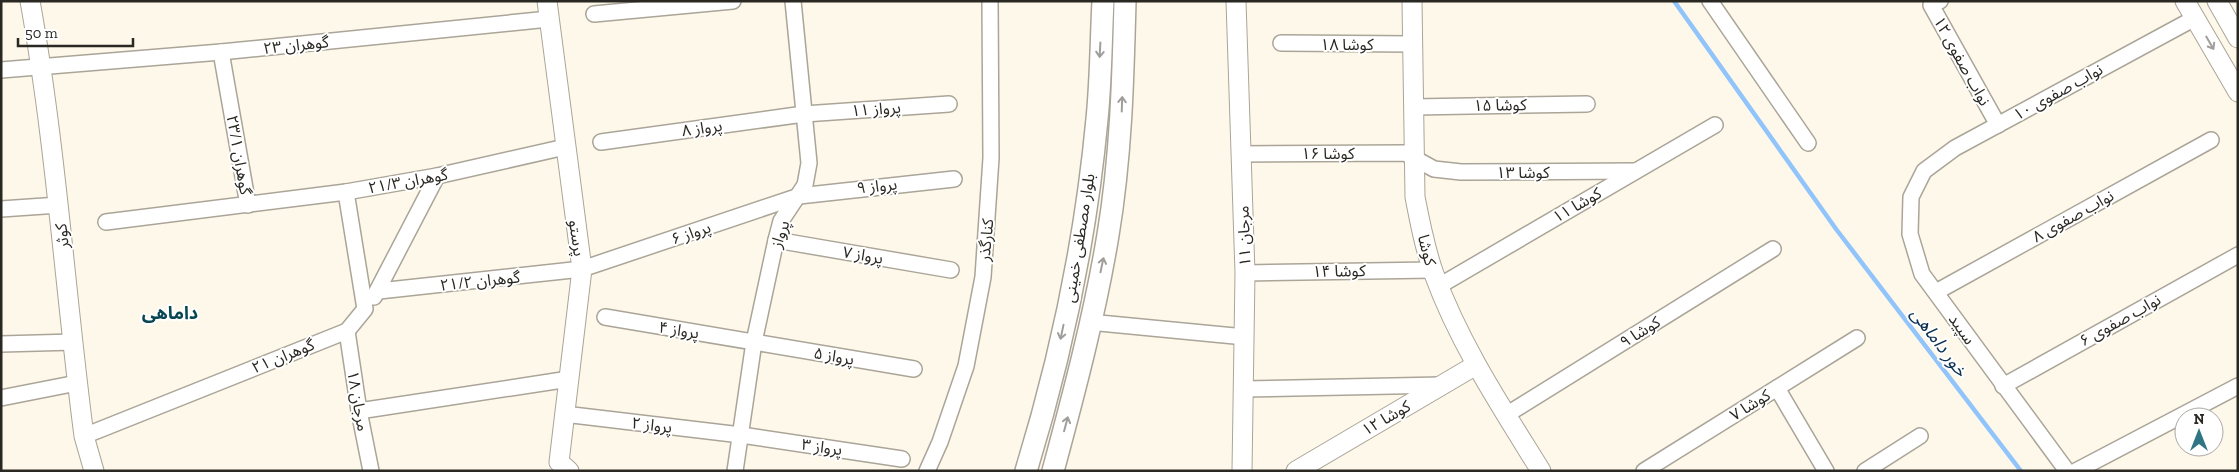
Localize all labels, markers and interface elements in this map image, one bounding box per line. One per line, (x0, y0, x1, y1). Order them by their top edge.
street label: نواب صفوی ۱۲ (1930, 13, 1994, 109)
scale bar (18, 15, 132, 47)
text: 50 m (25, 24, 58, 42)
street label: گوهران ۲۳ (262, 32, 330, 58)
street label: کوشا ۱۸ (1320, 35, 1374, 54)
one-way arrow (2205, 36, 2215, 50)
one-way arrow (1096, 42, 1105, 58)
street label: نواب صفوی ۱۰ (2010, 60, 2106, 124)
street label: کوشا ۱۵ (1473, 95, 1527, 115)
one-way arrow (1117, 96, 1127, 112)
street label: پرواز ۱۱ (850, 98, 902, 121)
street label: گوهران ۲۳/۱ (223, 114, 255, 197)
street label: پرواز ۸ (681, 116, 724, 141)
street label: کوشا ۱۶ (1301, 144, 1355, 163)
street label: کوشا ۱۳ (1496, 163, 1550, 182)
street label: گوهران ۲۱/۳ (367, 165, 450, 197)
street label: بلوار مصطفی خمینی (1059, 172, 1099, 304)
street label: پرواز ۹ (856, 174, 898, 199)
street label: کوشا ۱۱ (1549, 183, 1605, 227)
street label: نواب صفوی ۸ (2029, 186, 2117, 246)
street label: مرجان ۱۱ (1233, 205, 1255, 267)
street label: پرواز ۶ (669, 217, 714, 250)
street label: کنارگذر (975, 217, 997, 263)
street label: پرستو (564, 218, 589, 258)
street label: پرواز (766, 218, 795, 252)
street label: کوثر (51, 222, 73, 251)
street label: کوشا (1414, 232, 1440, 268)
street label: پرواز ۷ (841, 242, 885, 269)
one-way arrow (1097, 258, 1107, 274)
street label: کوشا ۱۴ (1312, 261, 1366, 281)
street label: گوهران ۲۱/۲ (439, 267, 521, 295)
street label: نواب صفوی ۶ (2076, 290, 2164, 350)
district label: داماهی (142, 302, 198, 324)
water label: خور داماهی (1906, 303, 1972, 381)
street label: سپید (1944, 310, 1979, 349)
street label: کوشا ۹ (1616, 312, 1664, 352)
street label: پرواز ۴ (657, 317, 701, 344)
one-way arrow (1057, 323, 1066, 339)
street label: گوهران ۲۱ (249, 335, 318, 377)
street label: پرواز ۵ (812, 343, 856, 370)
street label: مرجان ۱۸ (343, 369, 373, 433)
street label: کوشا ۷ (1726, 385, 1774, 425)
street label: کوشا ۱۲ (1358, 396, 1414, 440)
north arrow (2174, 407, 2224, 457)
text: N (2194, 411, 2205, 428)
street label: پرواز ۲ (630, 413, 673, 438)
one-way arrow (1062, 416, 1071, 432)
street label: پرواز ۳ (800, 435, 843, 460)

